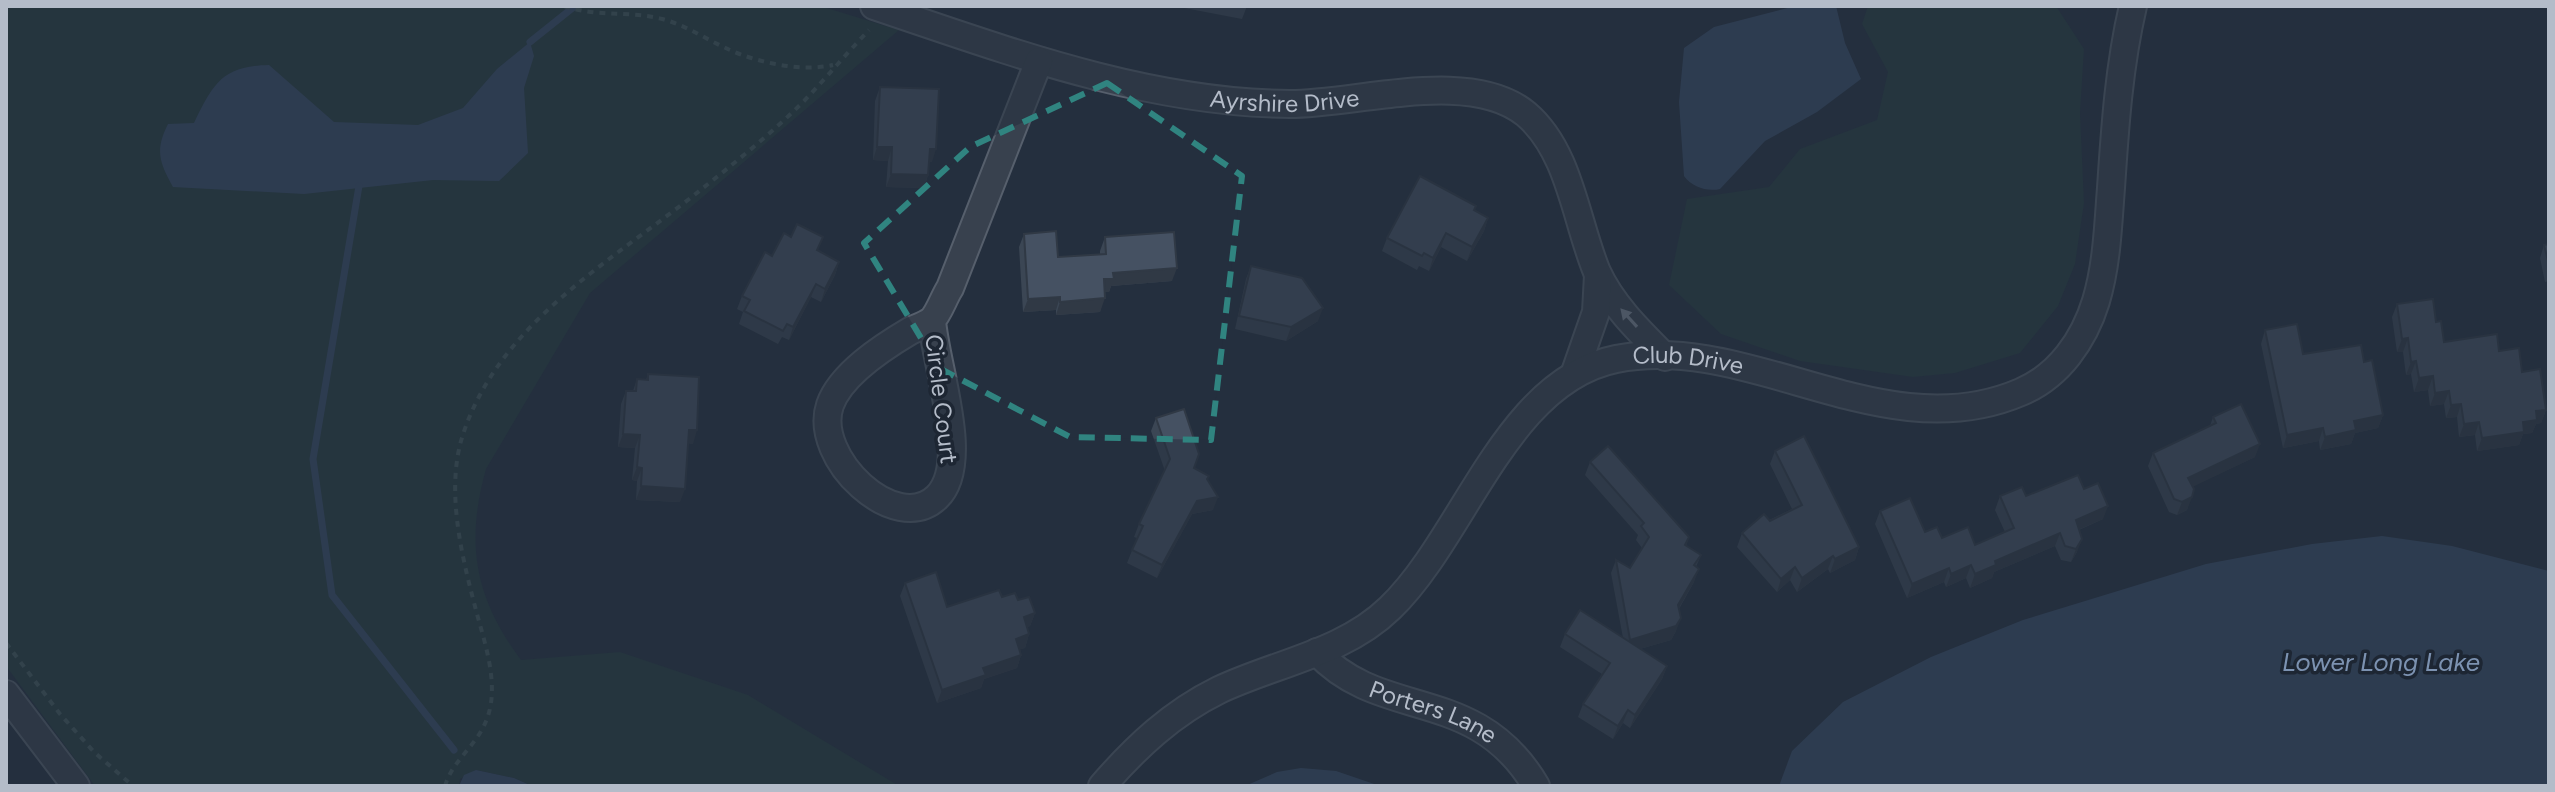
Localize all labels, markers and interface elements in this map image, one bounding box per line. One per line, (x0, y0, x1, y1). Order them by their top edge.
street label: Ayrshire Drive (1208, 83, 1361, 118)
one-way arrow (1620, 309, 1638, 328)
street label: Circle Court (919, 333, 964, 465)
street label: Club Drive (1631, 340, 1746, 380)
water label: Lower Long Lake (2282, 646, 2480, 678)
street label: Porters Lane (1365, 674, 1503, 749)

